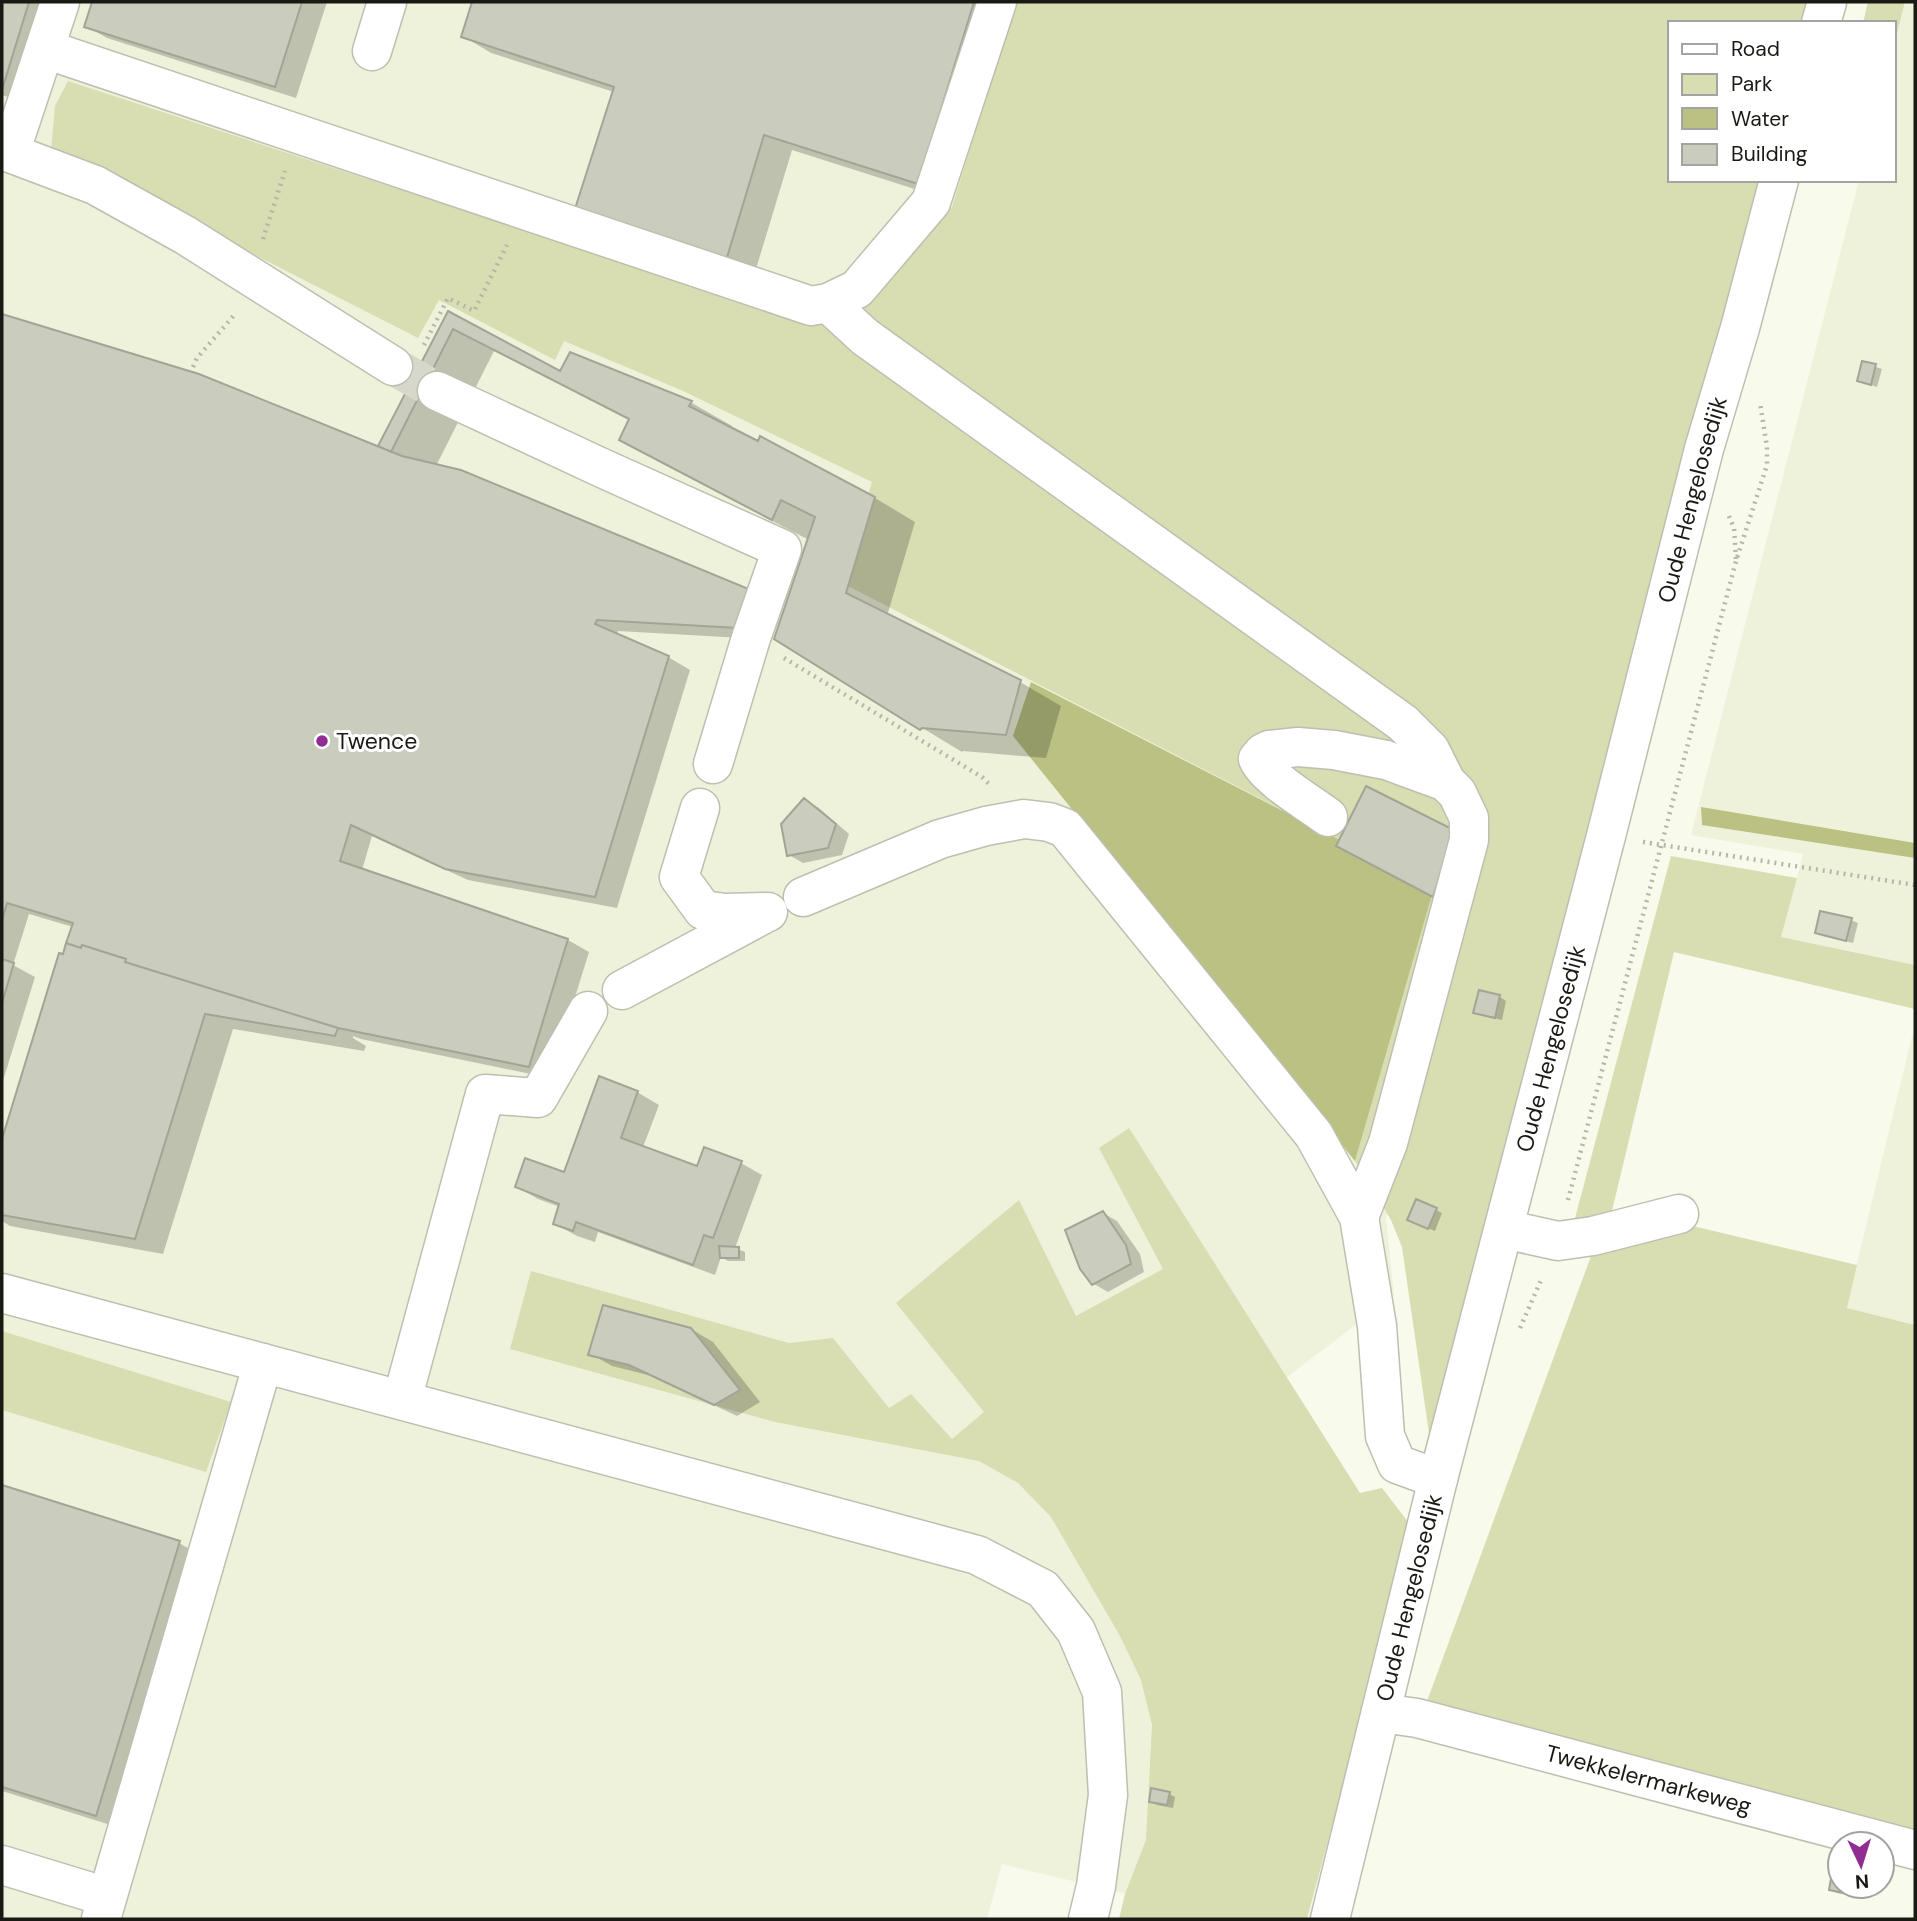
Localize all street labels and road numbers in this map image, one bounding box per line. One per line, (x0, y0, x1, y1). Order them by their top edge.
street label: Oude Hengelosedijk (1651, 392, 1734, 606)
street label: Oude Hengelosedijk (1509, 941, 1592, 1155)
street label: Oude Hengelosedijk (1369, 1490, 1449, 1704)
street label: Twekkelermarkeweg (1542, 1738, 1755, 1821)

